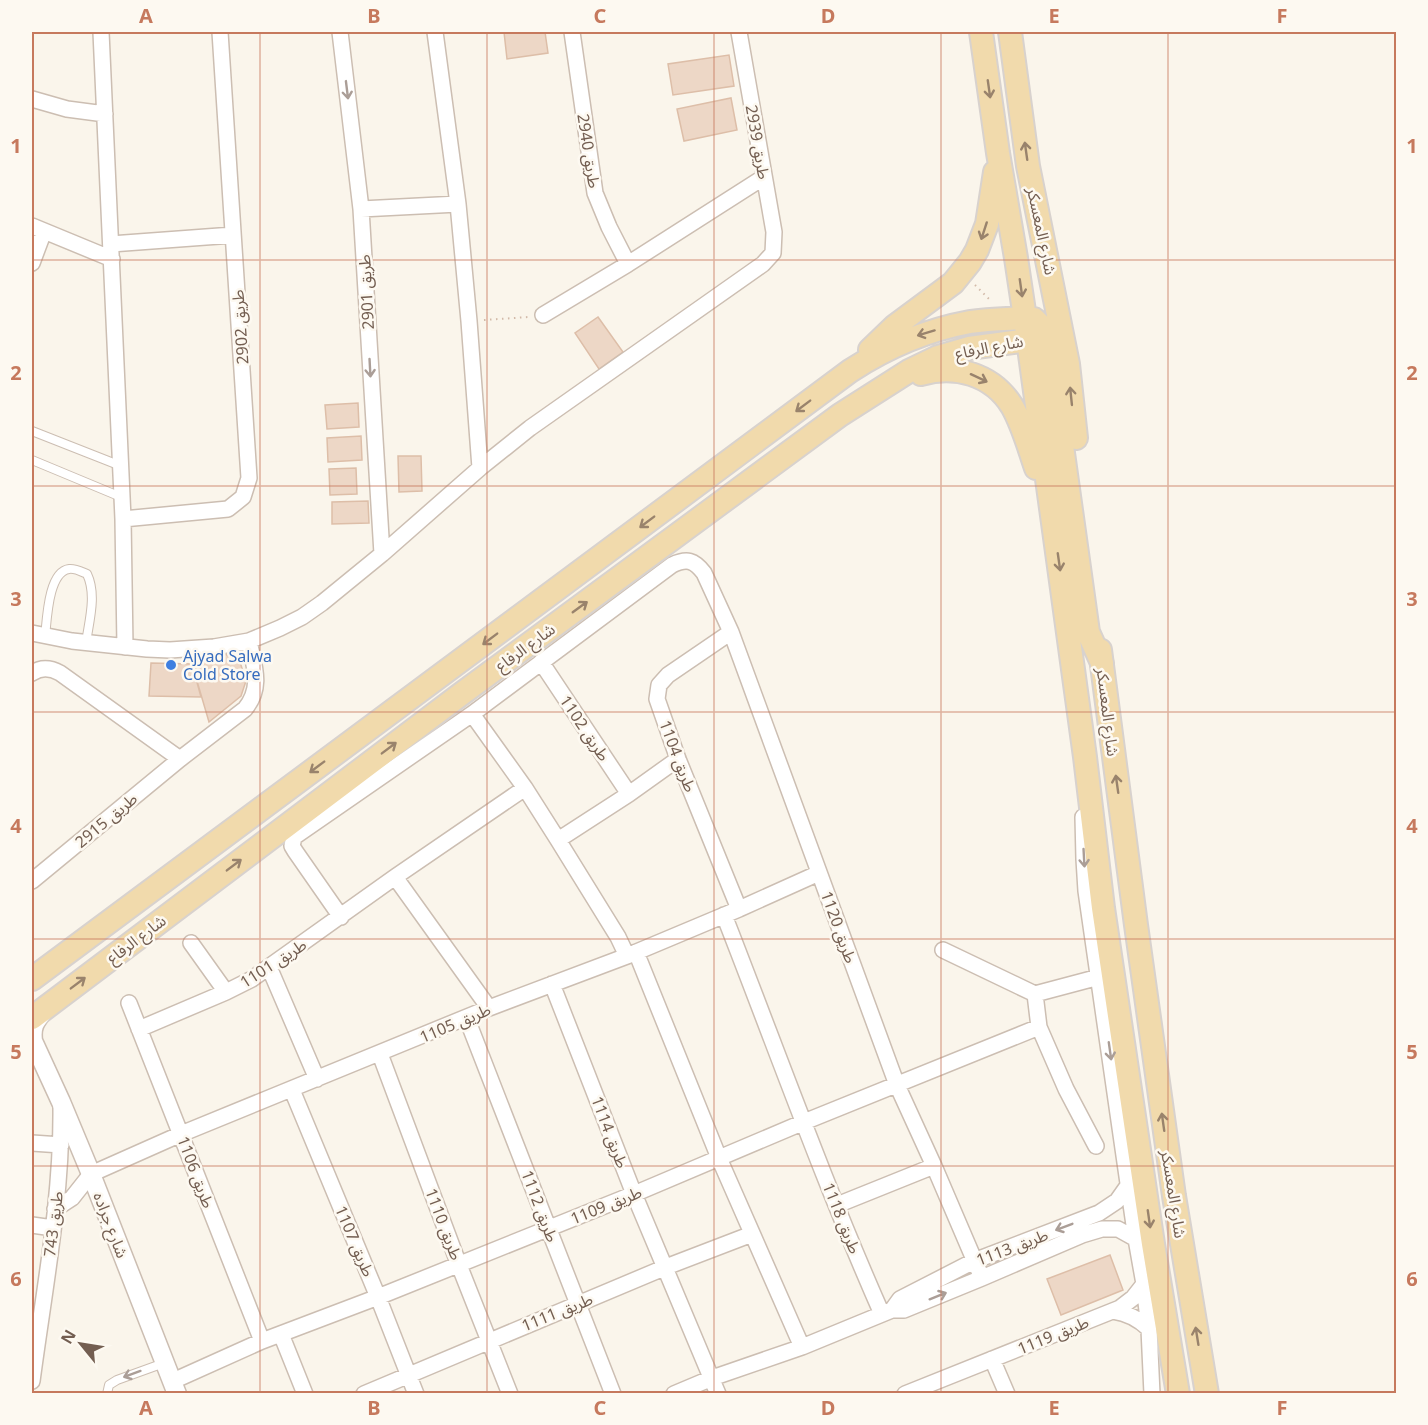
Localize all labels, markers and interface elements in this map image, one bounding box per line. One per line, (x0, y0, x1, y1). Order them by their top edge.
text: A (139, 2, 153, 29)
text: B (367, 2, 381, 29)
text: C (594, 2, 607, 29)
text: D (821, 2, 835, 29)
text: E (1048, 2, 1060, 29)
text: F (1277, 2, 1287, 29)
one-way arrow (342, 79, 353, 99)
one-way arrow (983, 79, 994, 99)
street label: طريق 2939 (741, 103, 775, 181)
street label: طريق 2940 (572, 112, 606, 190)
text: 1 (10, 132, 22, 159)
text: 1 (1406, 132, 1418, 159)
one-way arrow (1021, 141, 1032, 161)
street label: شارع المعسكر (1020, 184, 1062, 277)
one-way arrow (978, 221, 989, 240)
street label: طريق 2901 (353, 254, 379, 330)
one-way arrow (1015, 277, 1026, 297)
street label: طريق 2902 (226, 289, 254, 365)
one-way arrow (917, 328, 936, 339)
street label: شارع الرفاع (953, 330, 1025, 366)
one-way arrow (365, 357, 376, 377)
text: 2 (10, 359, 22, 386)
text: 2 (1406, 359, 1418, 386)
one-way arrow (969, 372, 987, 384)
one-way arrow (1066, 387, 1077, 407)
one-way arrow (796, 400, 812, 412)
one-way arrow (639, 516, 655, 529)
one-way arrow (1053, 552, 1064, 571)
text: 3 (10, 585, 22, 612)
text: 3 (1406, 585, 1418, 612)
one-way arrow (571, 600, 587, 613)
street label: شارع الرفاع (491, 618, 561, 678)
one-way arrow (483, 632, 499, 645)
place label: Ajyad Salwa Cold Store (183, 645, 272, 685)
marker: Ajyad Salwa Cold Store (164, 658, 178, 672)
street label: شارع المعسكر (1090, 666, 1124, 758)
street label: طريق 1102 (555, 691, 615, 765)
street label: طريق 1104 (654, 717, 702, 795)
one-way arrow (381, 742, 397, 755)
one-way arrow (309, 761, 325, 773)
one-way arrow (1112, 774, 1123, 794)
street label: طريق 2915 (70, 787, 142, 853)
text: 4 (10, 812, 22, 839)
text: 4 (1406, 812, 1418, 839)
one-way arrow (1078, 847, 1089, 867)
one-way arrow (225, 859, 241, 872)
street label: طريق 1120 (816, 888, 862, 966)
street label: شارع الرفاع (102, 909, 171, 970)
street label: طريق 1101 (235, 933, 311, 993)
one-way arrow (70, 977, 86, 990)
street label: طريق 1105 (416, 998, 494, 1048)
text: 5 (10, 1038, 22, 1065)
text: 5 (1406, 1038, 1418, 1065)
one-way arrow (1104, 1040, 1115, 1060)
street label: طريق 1114 (586, 1093, 634, 1171)
one-way arrow (1158, 1113, 1169, 1133)
street label: طريق 1106 (172, 1133, 220, 1211)
street label: شارع المعسكر (1154, 1147, 1192, 1240)
street label: طريق 1112 (516, 1167, 564, 1245)
street label: طريق 1118 (818, 1179, 866, 1257)
street label: طريق 1109 (567, 1181, 645, 1229)
street label: طريق 1110 (420, 1185, 468, 1263)
street label: شارع جراده (87, 1189, 134, 1262)
street label: طريق 743 (38, 1190, 68, 1258)
street label: طريق 1107 (330, 1202, 380, 1280)
one-way arrow (1144, 1209, 1155, 1229)
one-way arrow (1056, 1222, 1074, 1233)
street label: طريق 1113 (973, 1223, 1051, 1271)
text: 6 (10, 1265, 22, 1292)
text: 6 (1406, 1265, 1418, 1292)
street label: طريق 1111 (518, 1288, 596, 1336)
one-way arrow (928, 1290, 946, 1301)
street label: طريق 1119 (1014, 1311, 1092, 1359)
north arrow (51, 1314, 111, 1374)
text: N (55, 1325, 81, 1348)
one-way arrow (1191, 1326, 1202, 1346)
one-way arrow (124, 1370, 142, 1381)
text: A (139, 1394, 153, 1421)
text: B (367, 1394, 381, 1421)
text: C (594, 1394, 607, 1421)
text: D (821, 1394, 835, 1421)
text: E (1048, 1394, 1060, 1421)
text: F (1277, 1394, 1287, 1421)

